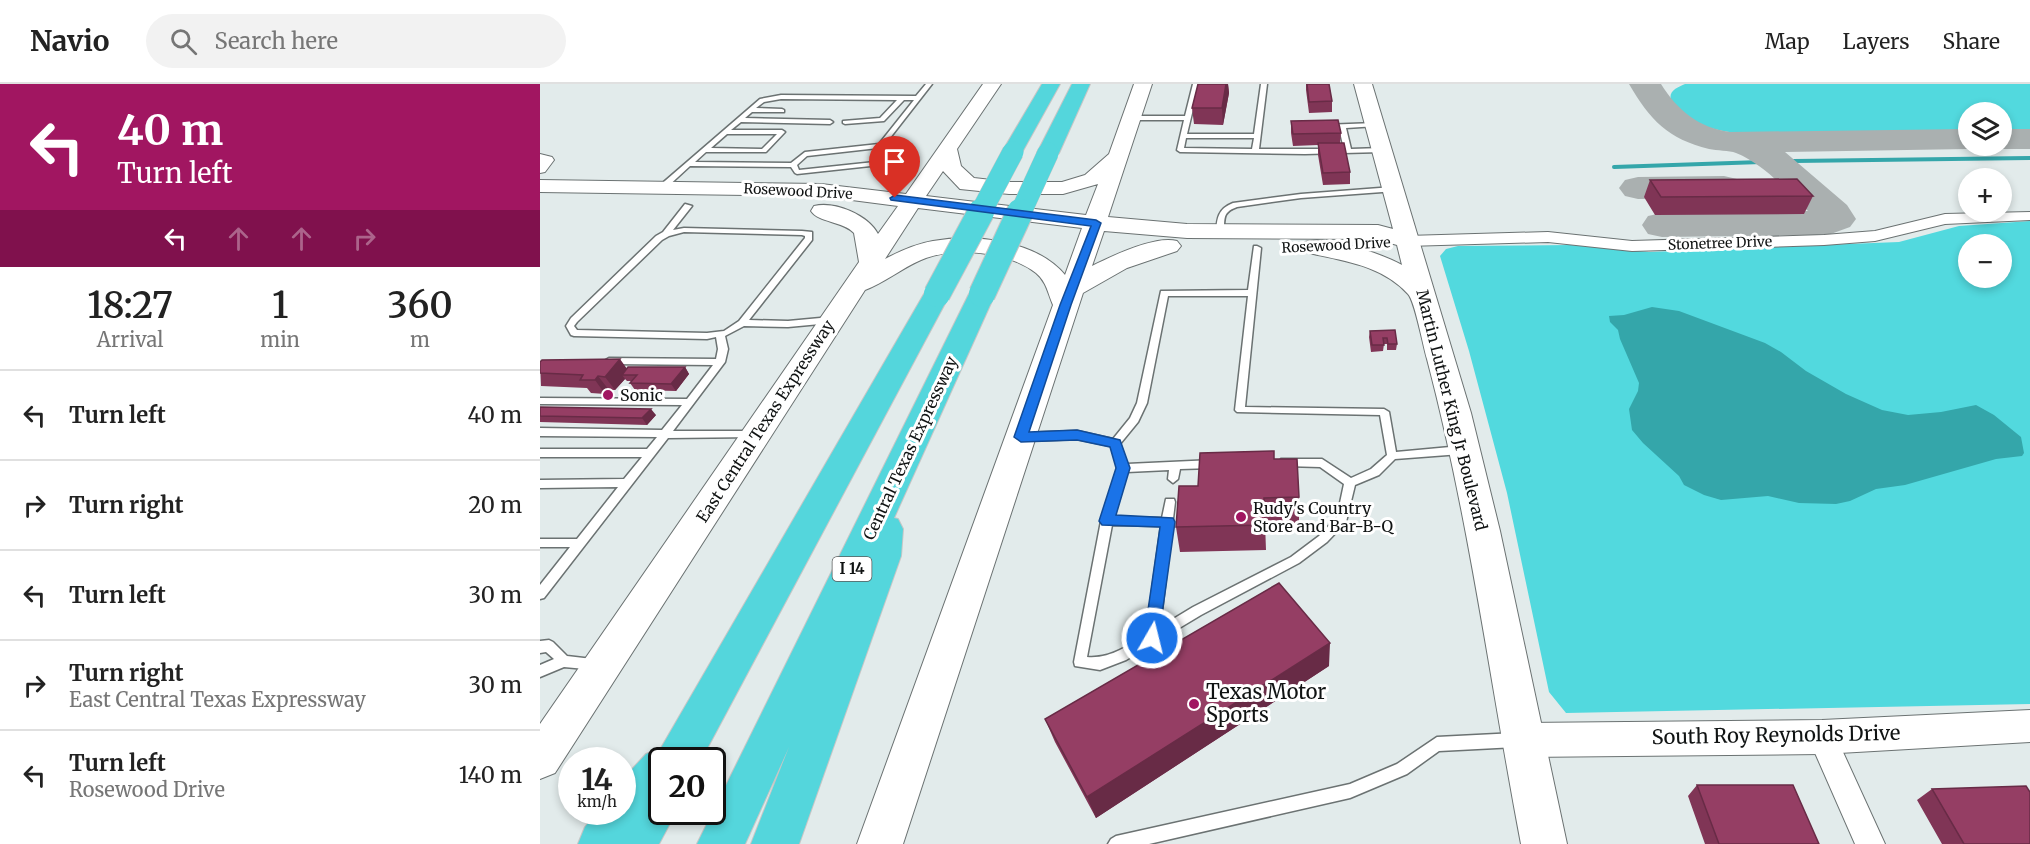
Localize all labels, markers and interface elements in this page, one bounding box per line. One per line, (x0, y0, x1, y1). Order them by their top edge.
search box (146, 14, 566, 68)
text: Navio (30, 23, 110, 59)
icon: search (167, 25, 200, 58)
text: Search here (215, 27, 338, 55)
text: Map (1765, 28, 1810, 55)
text: Layers (1843, 28, 1910, 55)
text: Share (1943, 28, 2000, 55)
map controls (1958, 102, 2012, 288)
button: layers (1958, 102, 2012, 156)
text: 40 m (117, 104, 223, 156)
icon: left (18, 108, 96, 186)
pin (869, 136, 920, 198)
icon: arrive (878, 145, 911, 178)
text: Turn left (117, 156, 232, 190)
button: + (1958, 168, 2012, 222)
street label: Rosewood Drive (743, 179, 853, 203)
icon: left (159, 222, 192, 255)
icon: ahead (222, 222, 255, 255)
icon: ahead (285, 222, 318, 255)
icon: right (348, 222, 381, 255)
street label: Stonetree Drive (1668, 232, 1772, 254)
street label: Rosewood Drive (1281, 233, 1391, 257)
button: − (1958, 234, 2012, 288)
text: 18:27 (87, 283, 173, 328)
text: 1 (272, 283, 288, 328)
text: 360 (387, 283, 453, 328)
street label: Martin Luther King Jr Boulevard (1412, 287, 1492, 533)
street label: East Central Texas Expressway (692, 315, 838, 526)
text: Arrival (97, 327, 164, 352)
text: min (260, 327, 300, 352)
text: m (410, 327, 430, 352)
street label: Central Texas Expressway (859, 352, 962, 543)
place label: Sonic (620, 385, 663, 405)
marker: Sonic (601, 388, 615, 402)
icon: left (18, 399, 51, 432)
text: Turn left (69, 401, 166, 429)
text: 40 m (467, 401, 522, 429)
icon: right (18, 489, 51, 522)
text: Turn right (69, 491, 183, 519)
text: 20 m (468, 491, 522, 519)
place label: Rudy's Country Store and Bar-B-Q (1253, 498, 1394, 536)
marker: Rudy's Country Store and Bar-B-Q (1234, 510, 1248, 524)
road number: I 14 (832, 557, 872, 581)
icon: left (18, 579, 51, 612)
text: Turn left (69, 581, 166, 609)
text: 30 m (468, 581, 522, 609)
position arrow (1120, 606, 1184, 670)
text: Turn right (69, 659, 183, 687)
icon: right (18, 669, 51, 702)
text: 30 m (468, 671, 522, 699)
place label: Texas Motor Sports (1206, 679, 1326, 727)
text: East Central Texas Expressway (69, 687, 366, 712)
marker: Texas Motor Sports (1187, 697, 1201, 711)
street label: South Roy Reynolds Drive (1651, 720, 1901, 749)
speed limit sign: 20 (648, 747, 726, 825)
text: Turn left (69, 749, 166, 777)
icon: left (18, 759, 51, 792)
text: 14 (581, 760, 613, 798)
text: 140 m (459, 761, 522, 789)
text: Rosewood Drive (69, 777, 225, 802)
text: km/h (577, 792, 617, 811)

